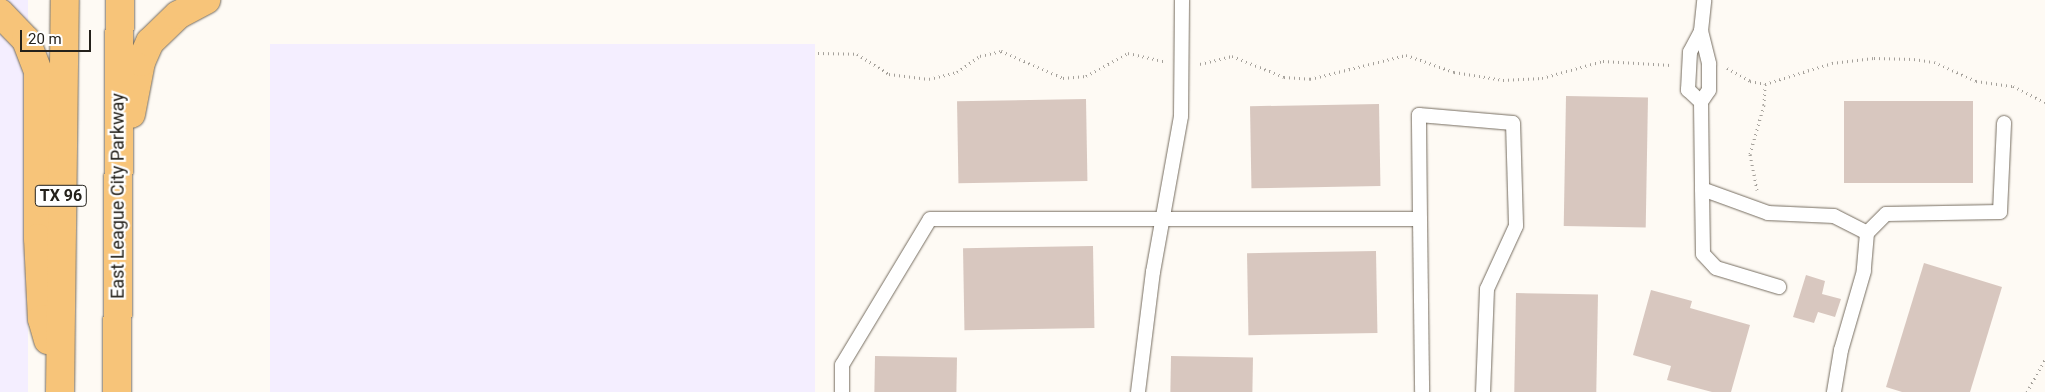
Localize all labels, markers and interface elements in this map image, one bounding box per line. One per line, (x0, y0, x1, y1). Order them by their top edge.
scale bar (22, 20, 94, 52)
text: 20 m (28, 30, 62, 48)
street label: East League City Parkway (107, 93, 129, 299)
road number: TX 96 (35, 182, 87, 210)

